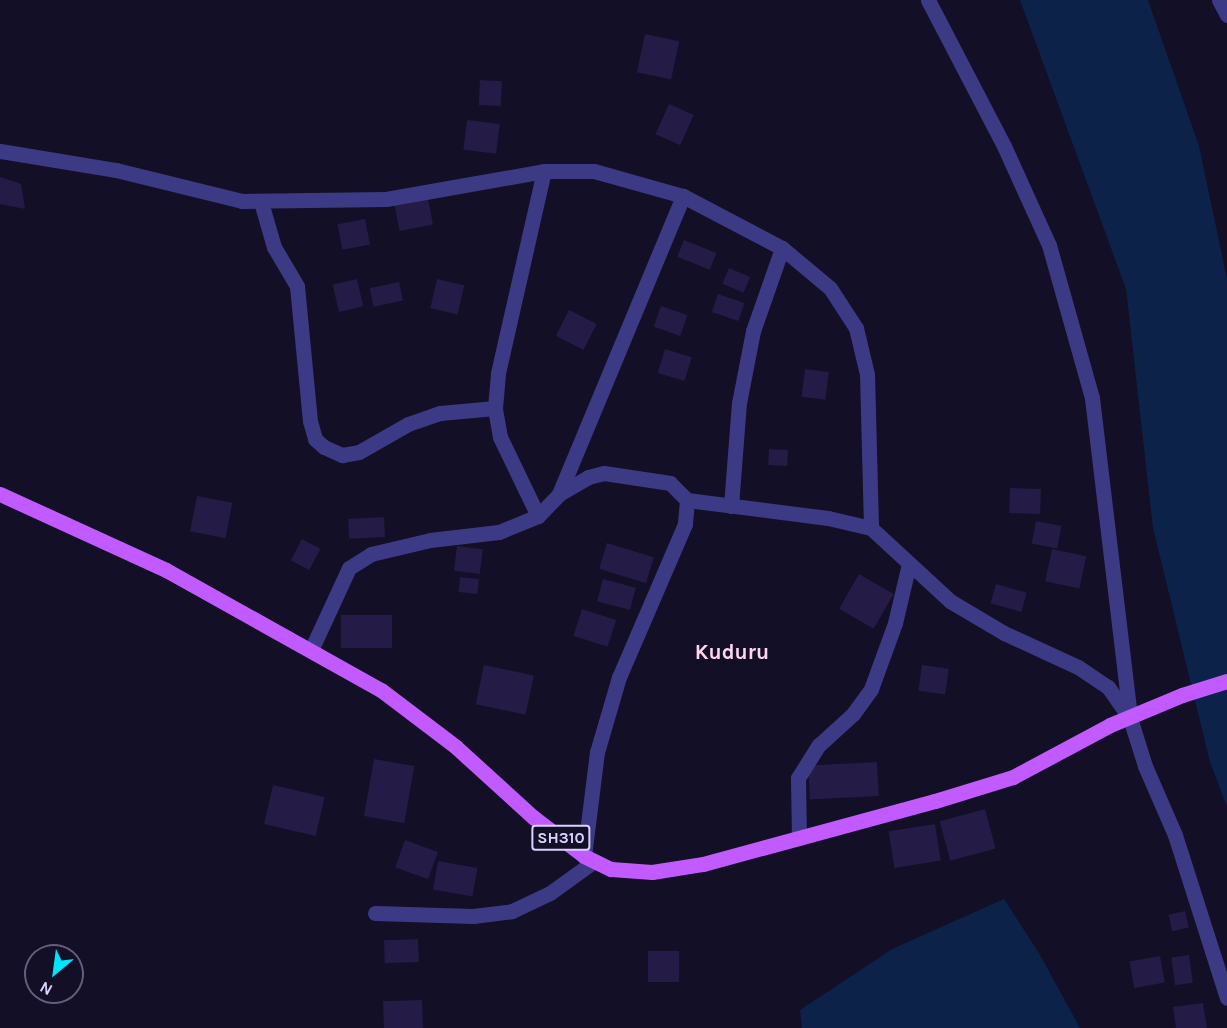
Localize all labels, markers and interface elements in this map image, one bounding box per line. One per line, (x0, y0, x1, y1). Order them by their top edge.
district label: Kuduru (695, 639, 769, 665)
road number: SH310 (531, 825, 591, 851)
north arrow (24, 944, 84, 1004)
text: N (36, 977, 56, 1000)

